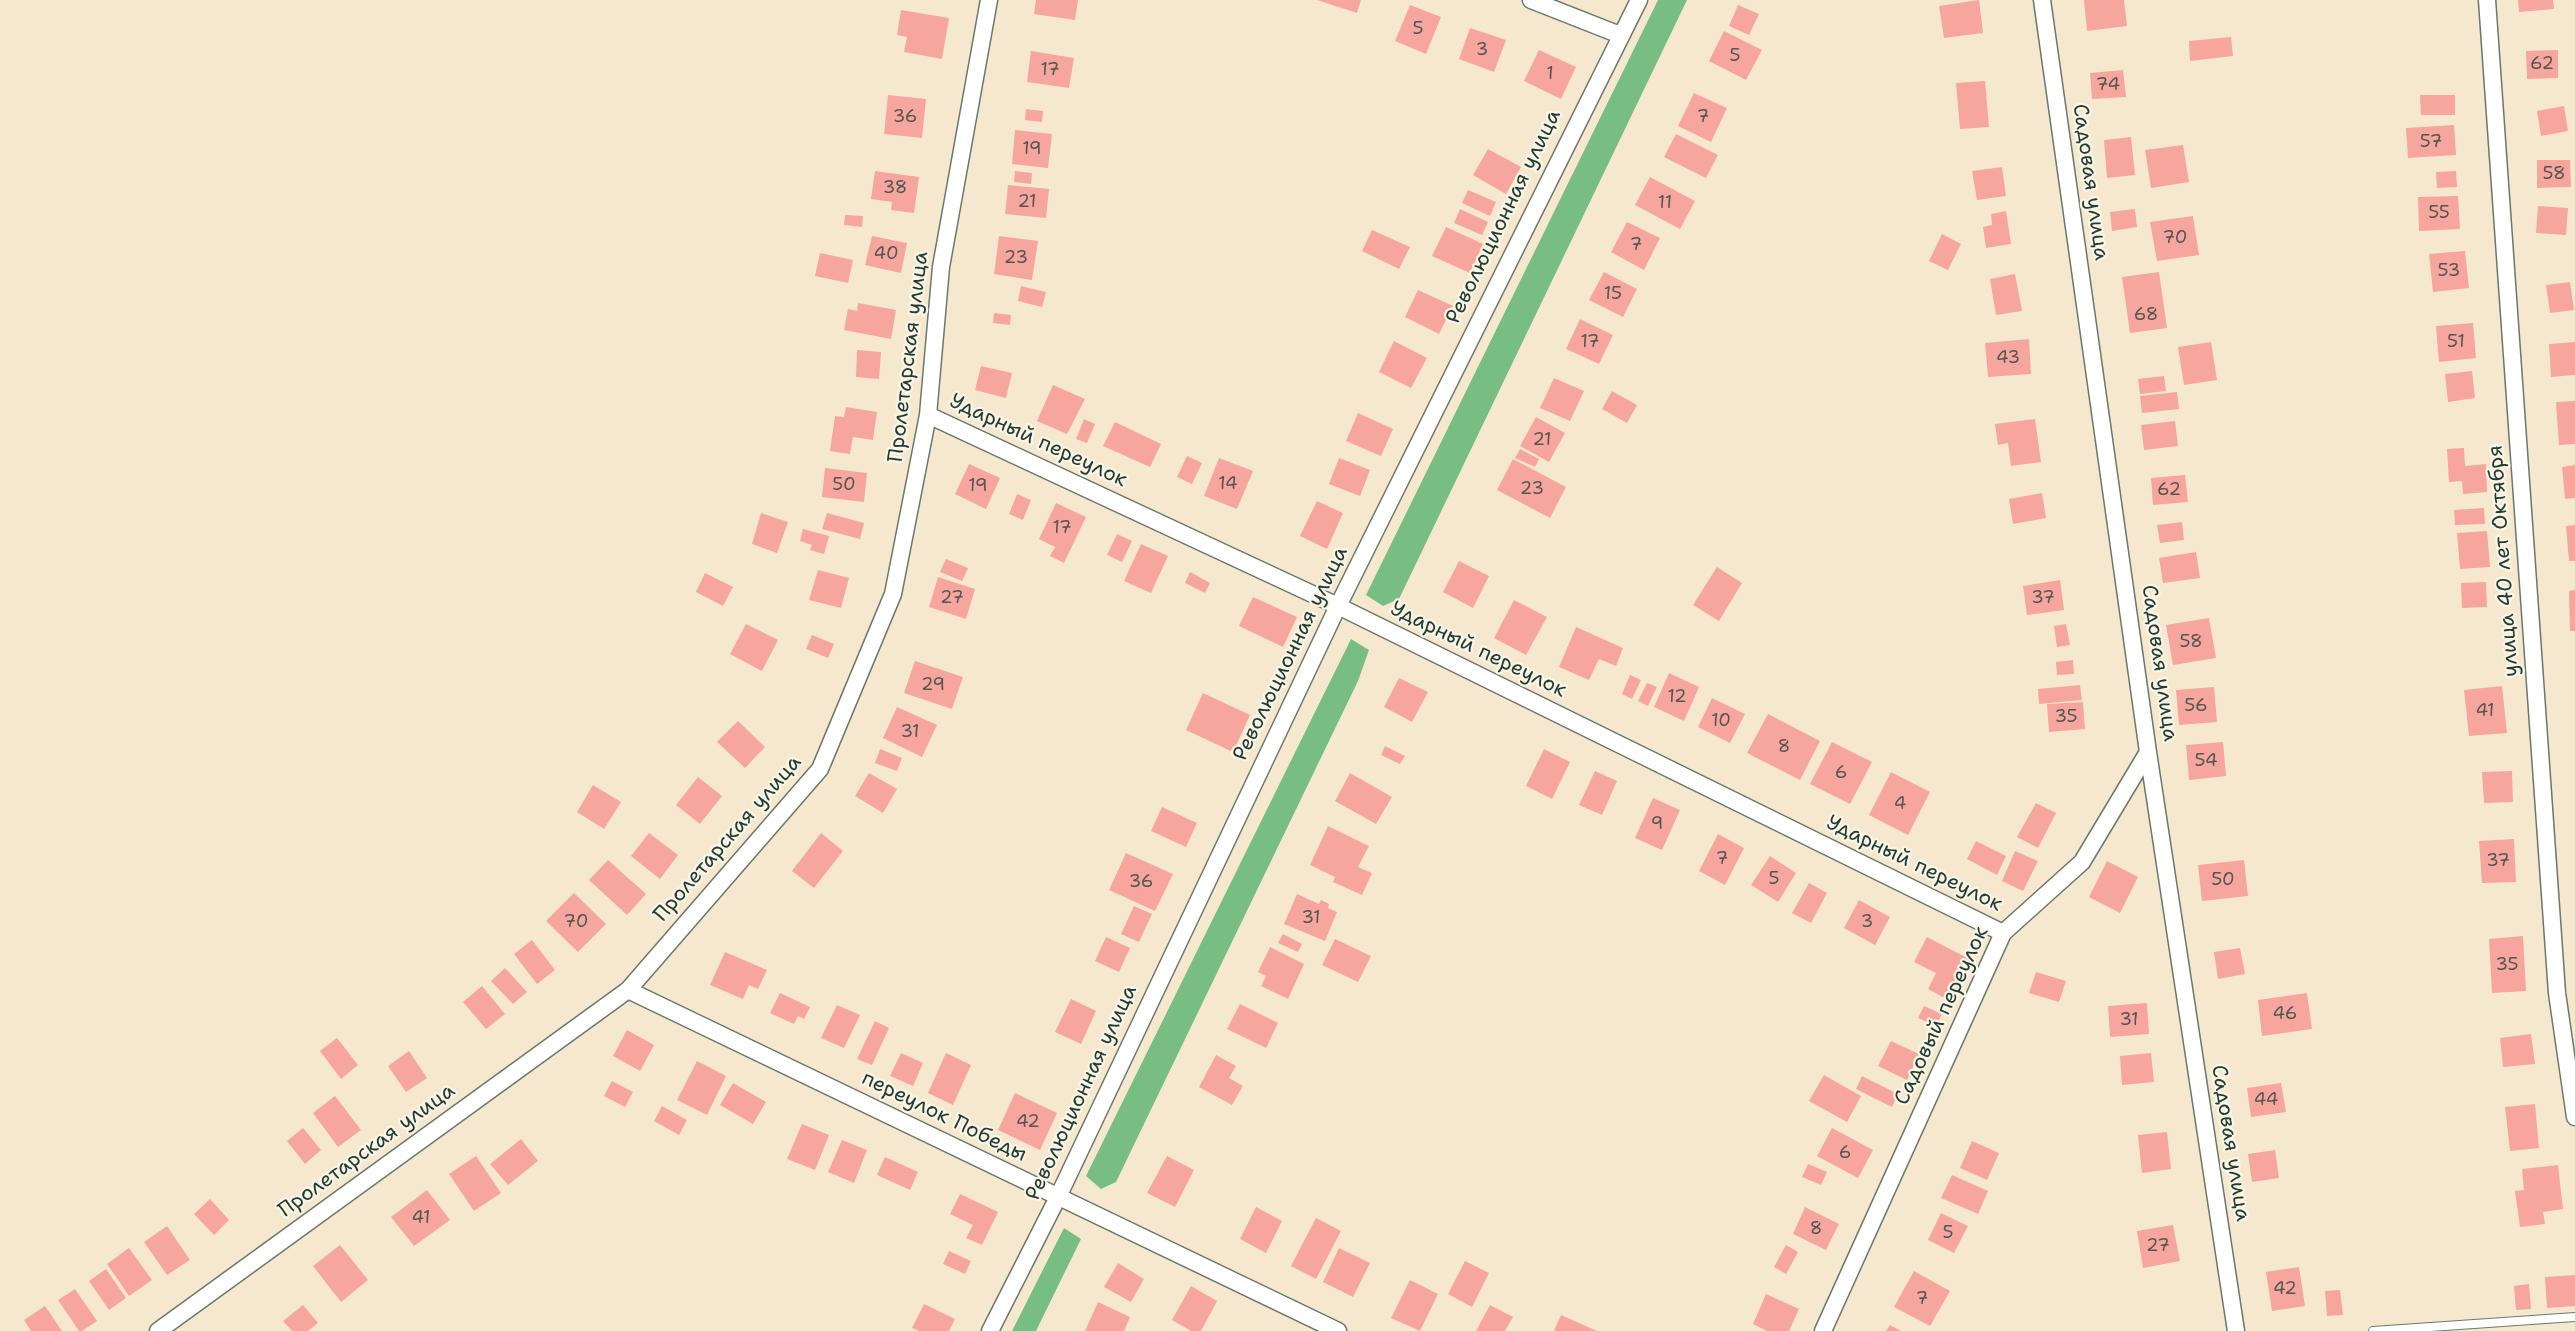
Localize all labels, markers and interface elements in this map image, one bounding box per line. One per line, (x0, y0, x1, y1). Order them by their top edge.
house number: 5 (1412, 18, 1424, 40)
house number: 3 (1476, 39, 1488, 61)
house number: 5 (1729, 45, 1741, 67)
house number: 62 (2530, 53, 2554, 75)
house number: 17 (1040, 59, 1060, 81)
house number: 1 (1546, 63, 1554, 85)
house number: 74 (2096, 74, 2120, 96)
street label: Садовая улица (2067, 102, 2113, 262)
house number: 36 (893, 106, 917, 128)
street label: Революционная улица (1441, 106, 1567, 328)
house number: 7 (1697, 106, 1709, 128)
house number: 57 (2420, 131, 2442, 153)
house number: 19 (1022, 138, 1042, 160)
house number: 58 (2542, 163, 2566, 185)
house number: 38 (883, 177, 907, 199)
house number: 21 (1017, 191, 1037, 213)
house number: 11 (1658, 192, 1672, 214)
house number: 55 (2428, 202, 2450, 224)
house number: 70 (2163, 227, 2187, 249)
house number: 7 (1630, 234, 1642, 256)
house number: 40 (873, 243, 899, 265)
house number: 23 (1004, 247, 1028, 269)
street label: Пролетарская улица (884, 250, 934, 464)
house number: 53 (2438, 260, 2460, 282)
house number: 15 (1604, 283, 1622, 305)
house number: 68 (2134, 304, 2158, 326)
house number: 17 (1580, 331, 1600, 353)
house number: 51 (2447, 331, 2465, 353)
house number: 43 (1996, 347, 2020, 369)
street label: Ударный переулок (945, 389, 1131, 493)
house number: 21 (1532, 429, 1552, 451)
street label: улица 40 лет Октября (2483, 444, 2525, 678)
house number: 14 (1218, 473, 1238, 495)
house number: 50 (832, 474, 856, 496)
house number: 19 (968, 475, 988, 497)
house number: 23 (1520, 478, 1544, 500)
house number: 62 (2157, 479, 2181, 501)
house number: 17 (1052, 517, 1072, 539)
street label: Революционная улица (1228, 543, 1354, 765)
street label: Садовая улица (2136, 583, 2182, 743)
house number: 27 (940, 587, 964, 609)
house number: 37 (2031, 587, 2055, 609)
street label: Ударный переулок (1386, 596, 1570, 704)
house number: 58 (2179, 631, 2203, 653)
house number: 29 (921, 674, 945, 696)
house number: 12 (1667, 686, 1687, 708)
house number: 56 (2184, 695, 2208, 717)
house number: 41 (2475, 700, 2495, 722)
house number: 35 (2054, 706, 2078, 728)
house number: 10 (1711, 710, 1731, 732)
house number: 31 (900, 721, 920, 743)
house number: 8 (1778, 736, 1790, 758)
house number: 54 (2194, 750, 2218, 772)
street label: Пролетарская улица (649, 751, 807, 927)
house number: 6 (1835, 762, 1847, 784)
house number: 4 (1894, 793, 1906, 815)
street label: Ударный переулок (1822, 810, 2006, 918)
house number: 9 (1651, 813, 1663, 835)
house number: 7 (1716, 848, 1728, 870)
house number: 37 (2486, 850, 2510, 872)
house number: 5 (1768, 868, 1780, 890)
house number: 50 (2211, 869, 2235, 891)
house number: 36 (1129, 871, 1153, 893)
house number: 31 (1301, 907, 1321, 929)
house number: 70 (564, 911, 588, 933)
house number: 3 (1861, 911, 1873, 933)
street label: Садовый переулок (1890, 923, 1994, 1109)
house number: 35 (2495, 954, 2519, 976)
street label: Революционная улица (1021, 981, 1143, 1205)
house number: 46 (2273, 1003, 2297, 1025)
house number: 31 (2119, 1009, 2139, 1031)
street label: Садовая улица (2205, 1063, 2255, 1223)
street label: переулок Победы (857, 1066, 1031, 1168)
street label: Пролетарская улица (274, 1078, 460, 1224)
house number: 44 (2254, 1089, 2278, 1111)
house number: 42 (1016, 1111, 1040, 1133)
house number: 6 (1839, 1142, 1851, 1164)
house number: 41 (411, 1207, 431, 1229)
house number: 8 (1810, 1218, 1822, 1240)
house number: 5 (1942, 1222, 1954, 1244)
house number: 27 (2146, 1235, 2170, 1257)
house number: 42 (2273, 1278, 2297, 1300)
house number: 7 (1916, 1288, 1928, 1310)

